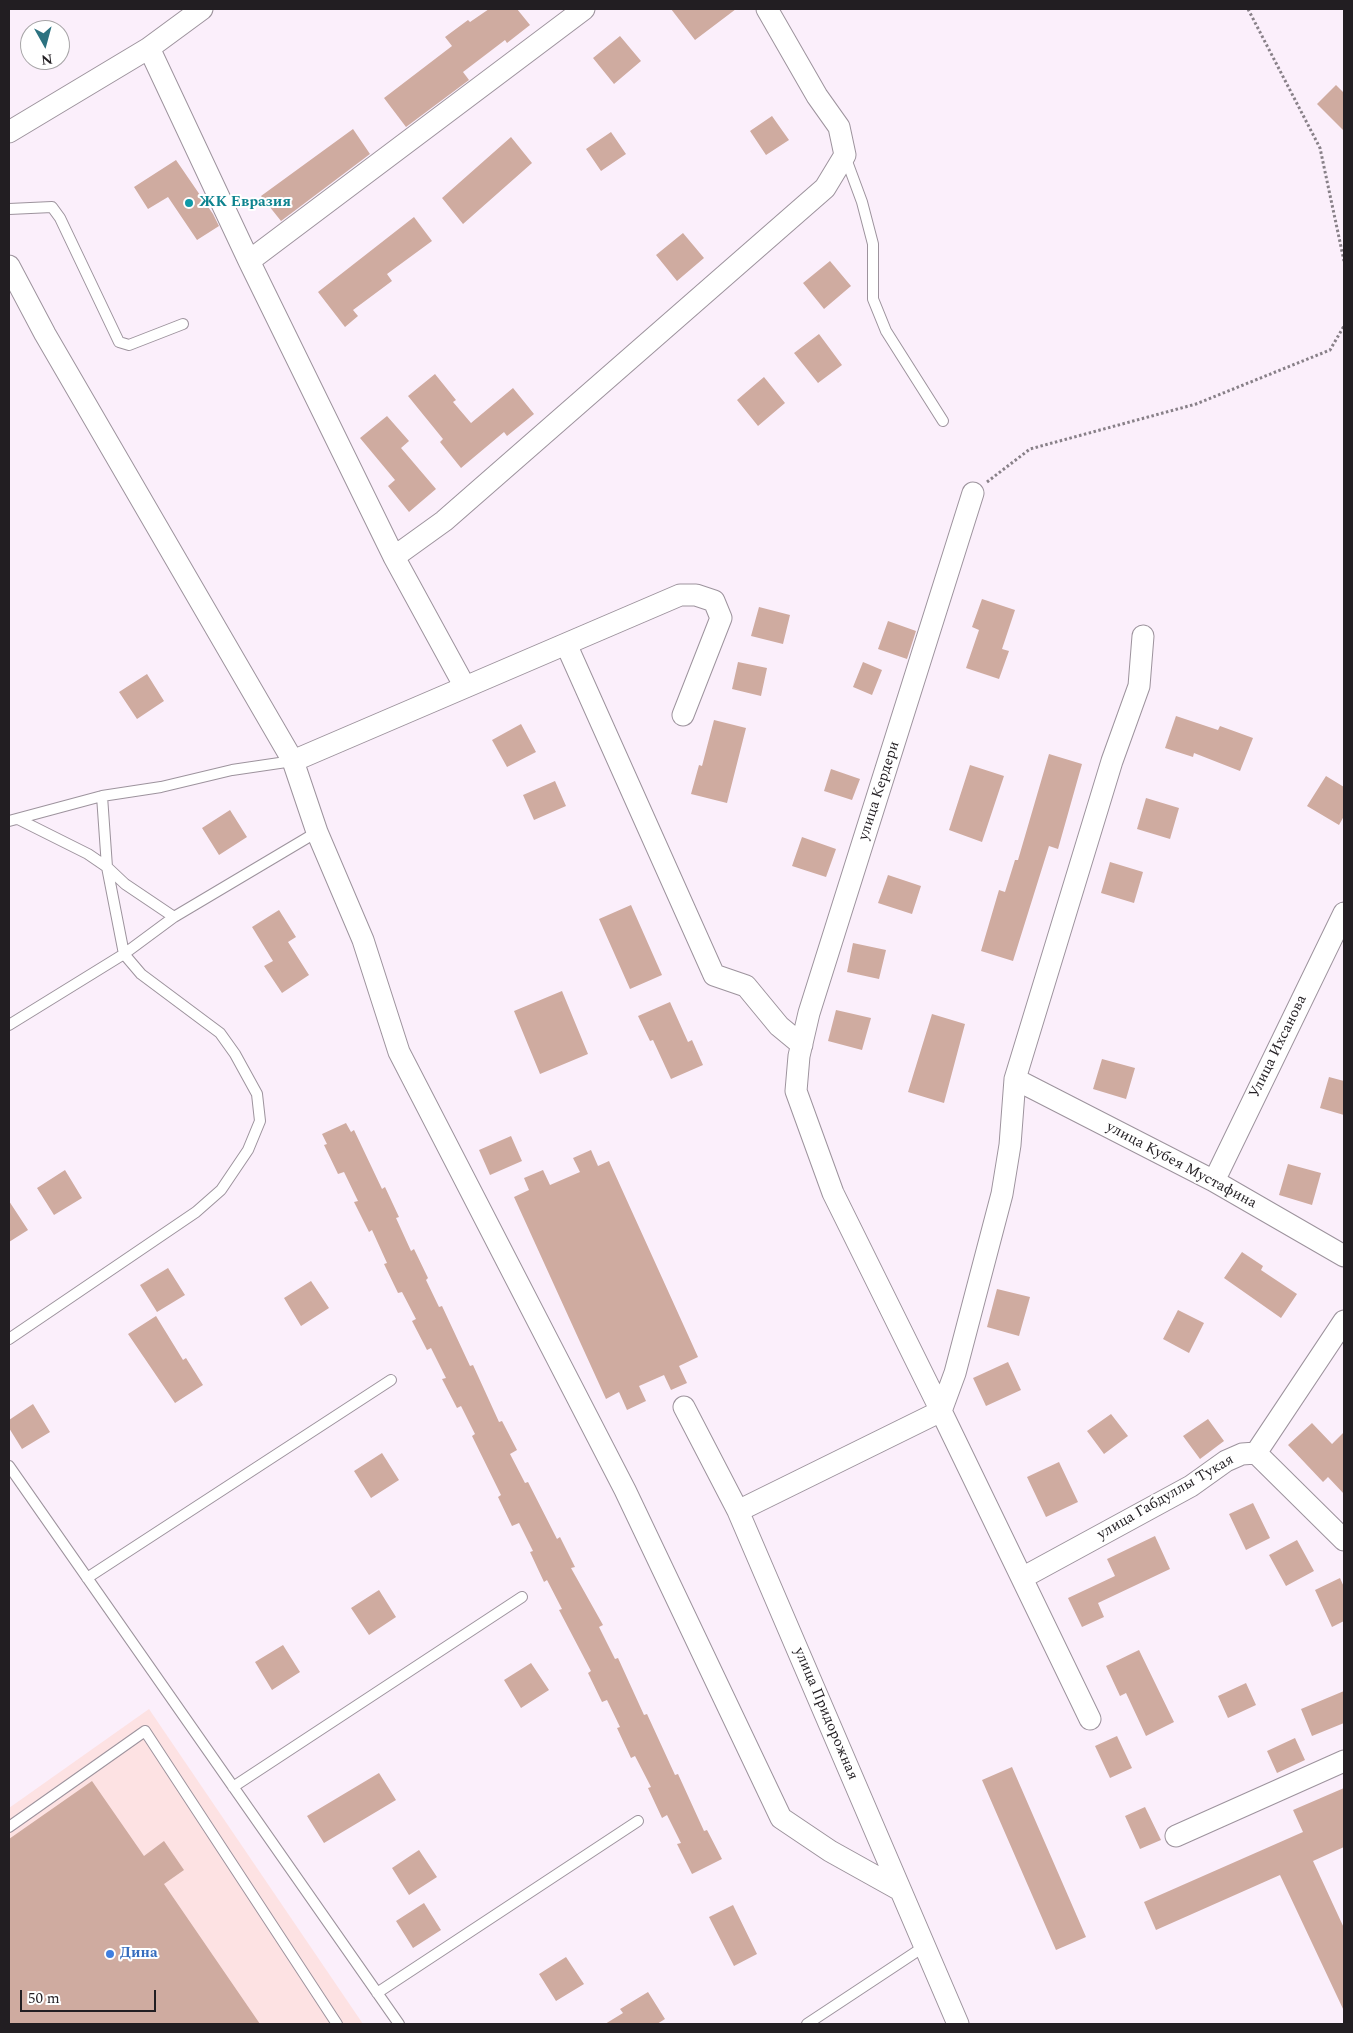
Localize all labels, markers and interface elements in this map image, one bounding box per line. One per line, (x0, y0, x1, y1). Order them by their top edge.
north arrow (20, 20, 70, 70)
text: N (40, 48, 54, 71)
place label: ЖК Евразия (199, 194, 291, 212)
marker: ЖК Евразия (183, 197, 195, 209)
street label: улица Кердери (855, 739, 905, 843)
street label: Улица Ихсанова (1246, 992, 1312, 1102)
street label: улица Кубея Мустафина (1103, 1119, 1259, 1213)
street label: улица Габдуллы Тукая (1094, 1452, 1238, 1544)
street label: улица Придорожная (789, 1645, 861, 1783)
place label: Дина (120, 1945, 158, 1963)
marker: Дина (104, 1948, 116, 1960)
scale bar (22, 1980, 159, 2012)
text: 50 m (28, 1987, 60, 2010)

